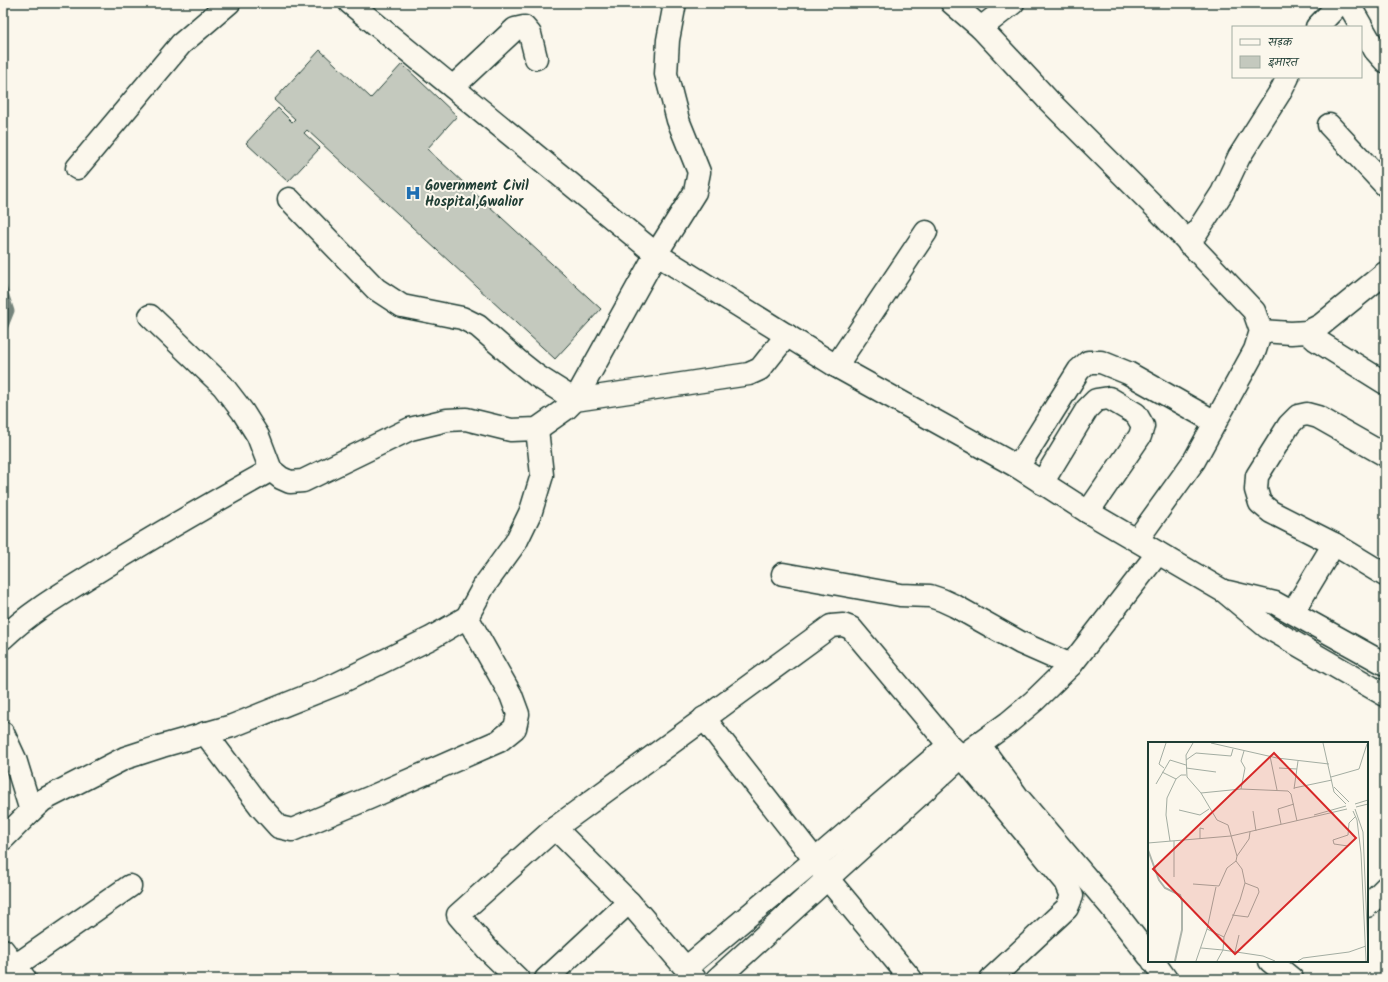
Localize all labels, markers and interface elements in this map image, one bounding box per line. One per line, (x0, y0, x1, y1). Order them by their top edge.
legend (1232, 26, 1362, 78)
text: सड़क (1268, 33, 1294, 52)
text: इमारत (1268, 53, 1300, 72)
place label: Government Civil Hospital,Gwalior (425, 175, 529, 213)
hospital icon: Government Civil Hospital,Gwalior (404, 184, 422, 202)
inset map (1148, 742, 1368, 962)

